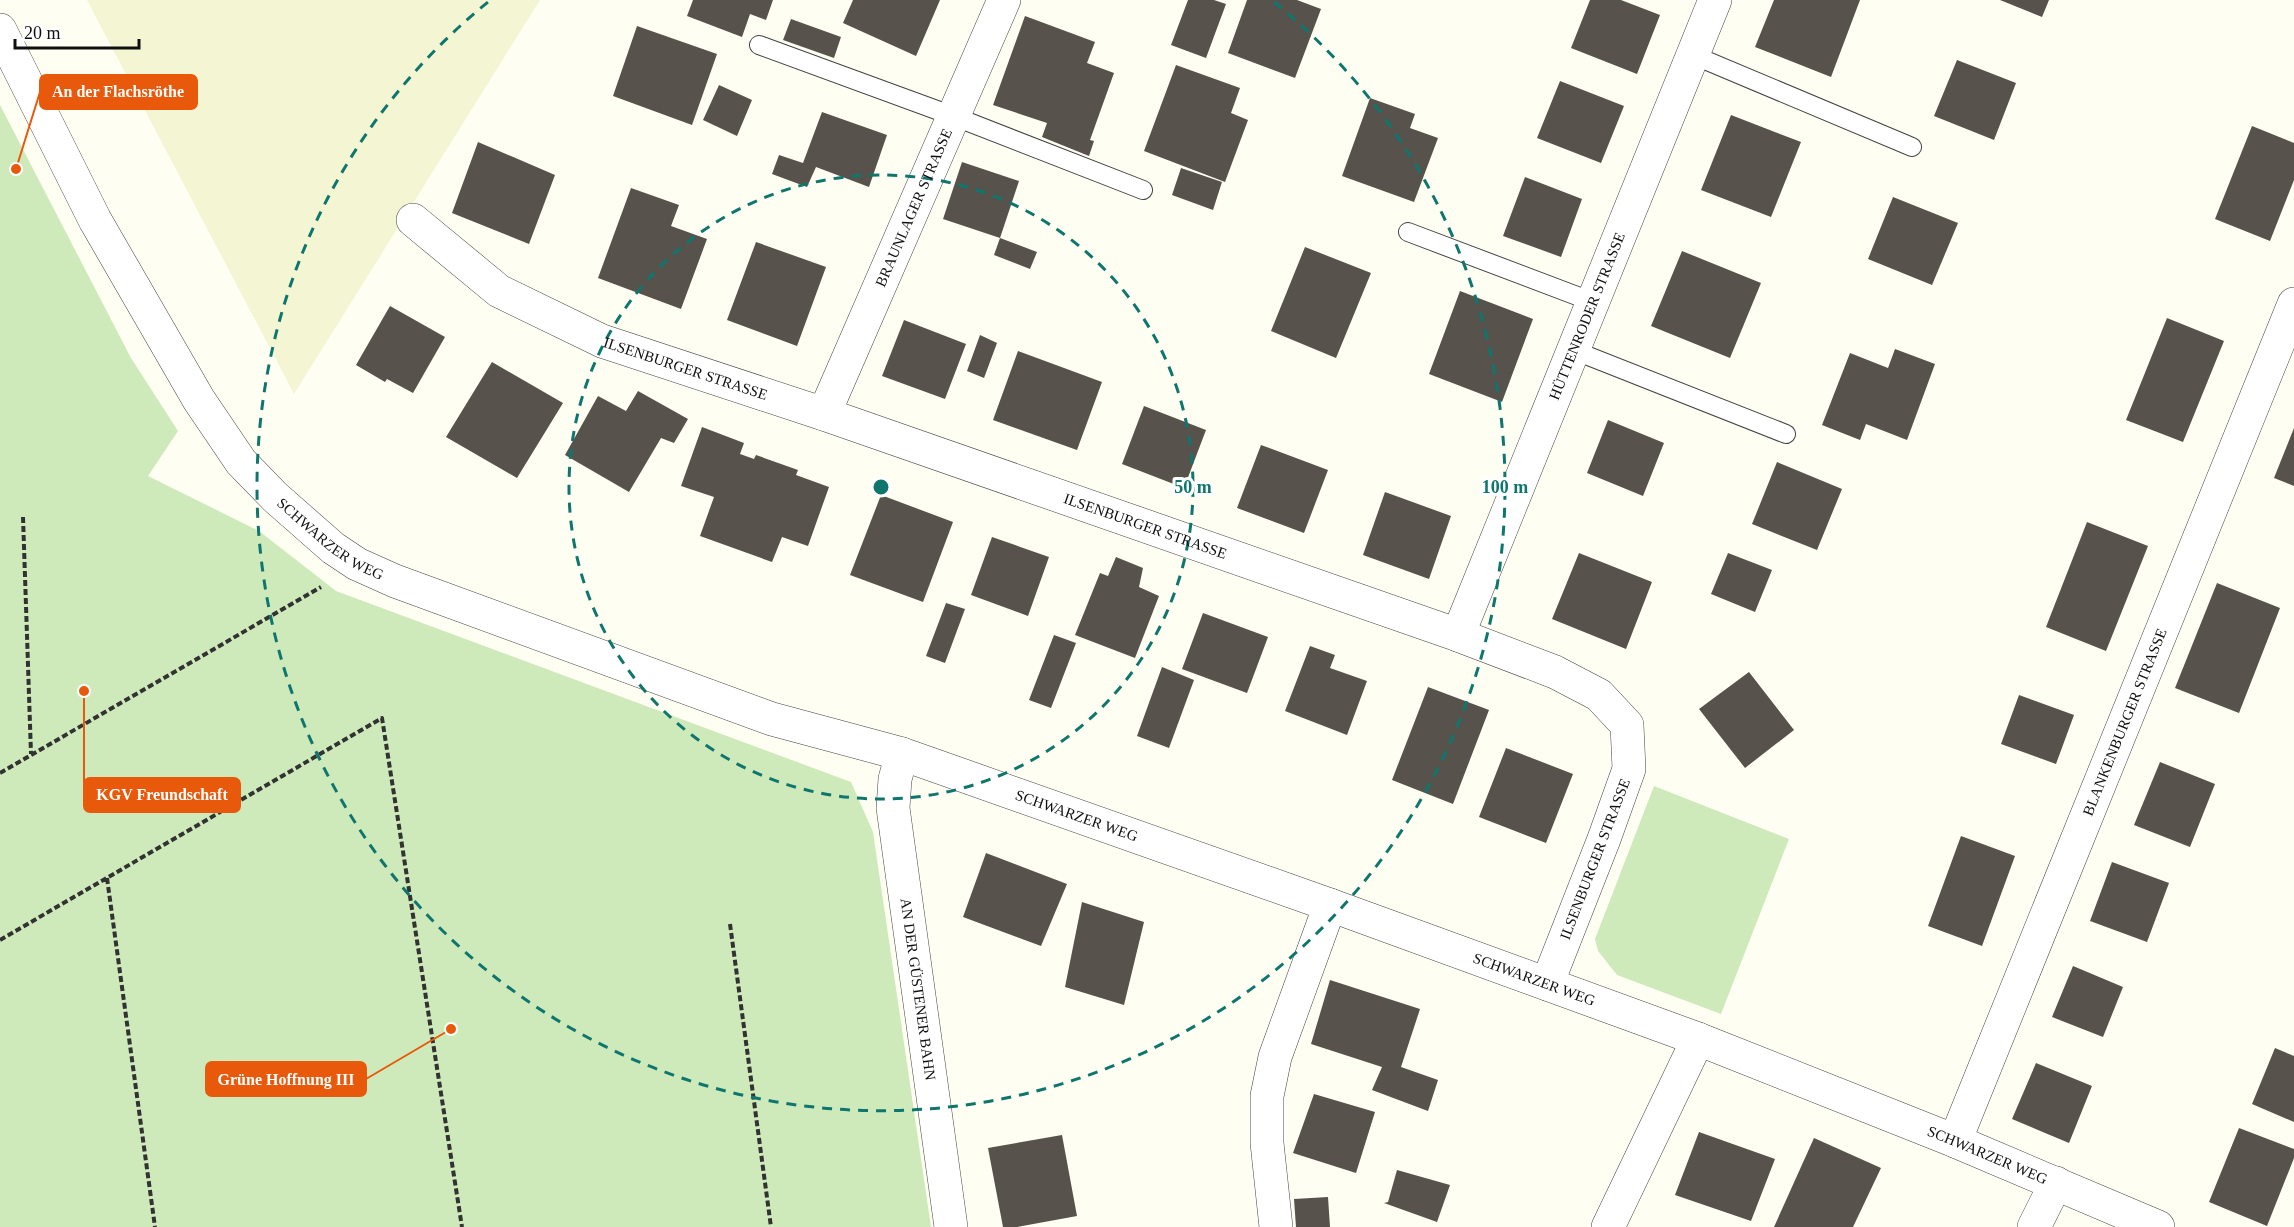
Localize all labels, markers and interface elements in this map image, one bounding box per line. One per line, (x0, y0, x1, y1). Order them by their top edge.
scale bar (15, 12, 140, 50)
text: 20 m (24, 23, 61, 43)
callout: An der Flachsröthe (40, 75, 197, 109)
text: An der Flachsröthe (52, 83, 184, 100)
street label: BRAUNLAGER STRASSE (872, 126, 955, 289)
street label: HÜTTENRODER STRASSE (1546, 230, 1628, 402)
street label: ILSENBURGER STRASSE (602, 334, 770, 403)
centre of rings (871, 477, 891, 497)
text: 50 m (1174, 477, 1212, 497)
text: 100 m (1482, 477, 1528, 497)
street label: ILSENBURGER STRASSE (1062, 490, 1229, 562)
street label: SCHWARZER WEG (274, 495, 386, 583)
street label: BLANKENBURGER STRASSE (2080, 626, 2170, 818)
street label: ILSENBURGER STRASSE (1557, 776, 1633, 942)
callout: KGV Freundschaft (84, 778, 240, 812)
text: KGV Freundschaft (96, 786, 228, 803)
street label: SCHWARZER WEG (1013, 787, 1140, 845)
street label: AN DER GÜSTENER BAHN (898, 897, 939, 1082)
street label: SCHWARZER WEG (1471, 950, 1598, 1009)
callout: Grüne Hoffnung III (206, 1062, 366, 1096)
text: Grüne Hoffnung III (218, 1071, 354, 1089)
street label: SCHWARZER WEG (1925, 1123, 2050, 1187)

